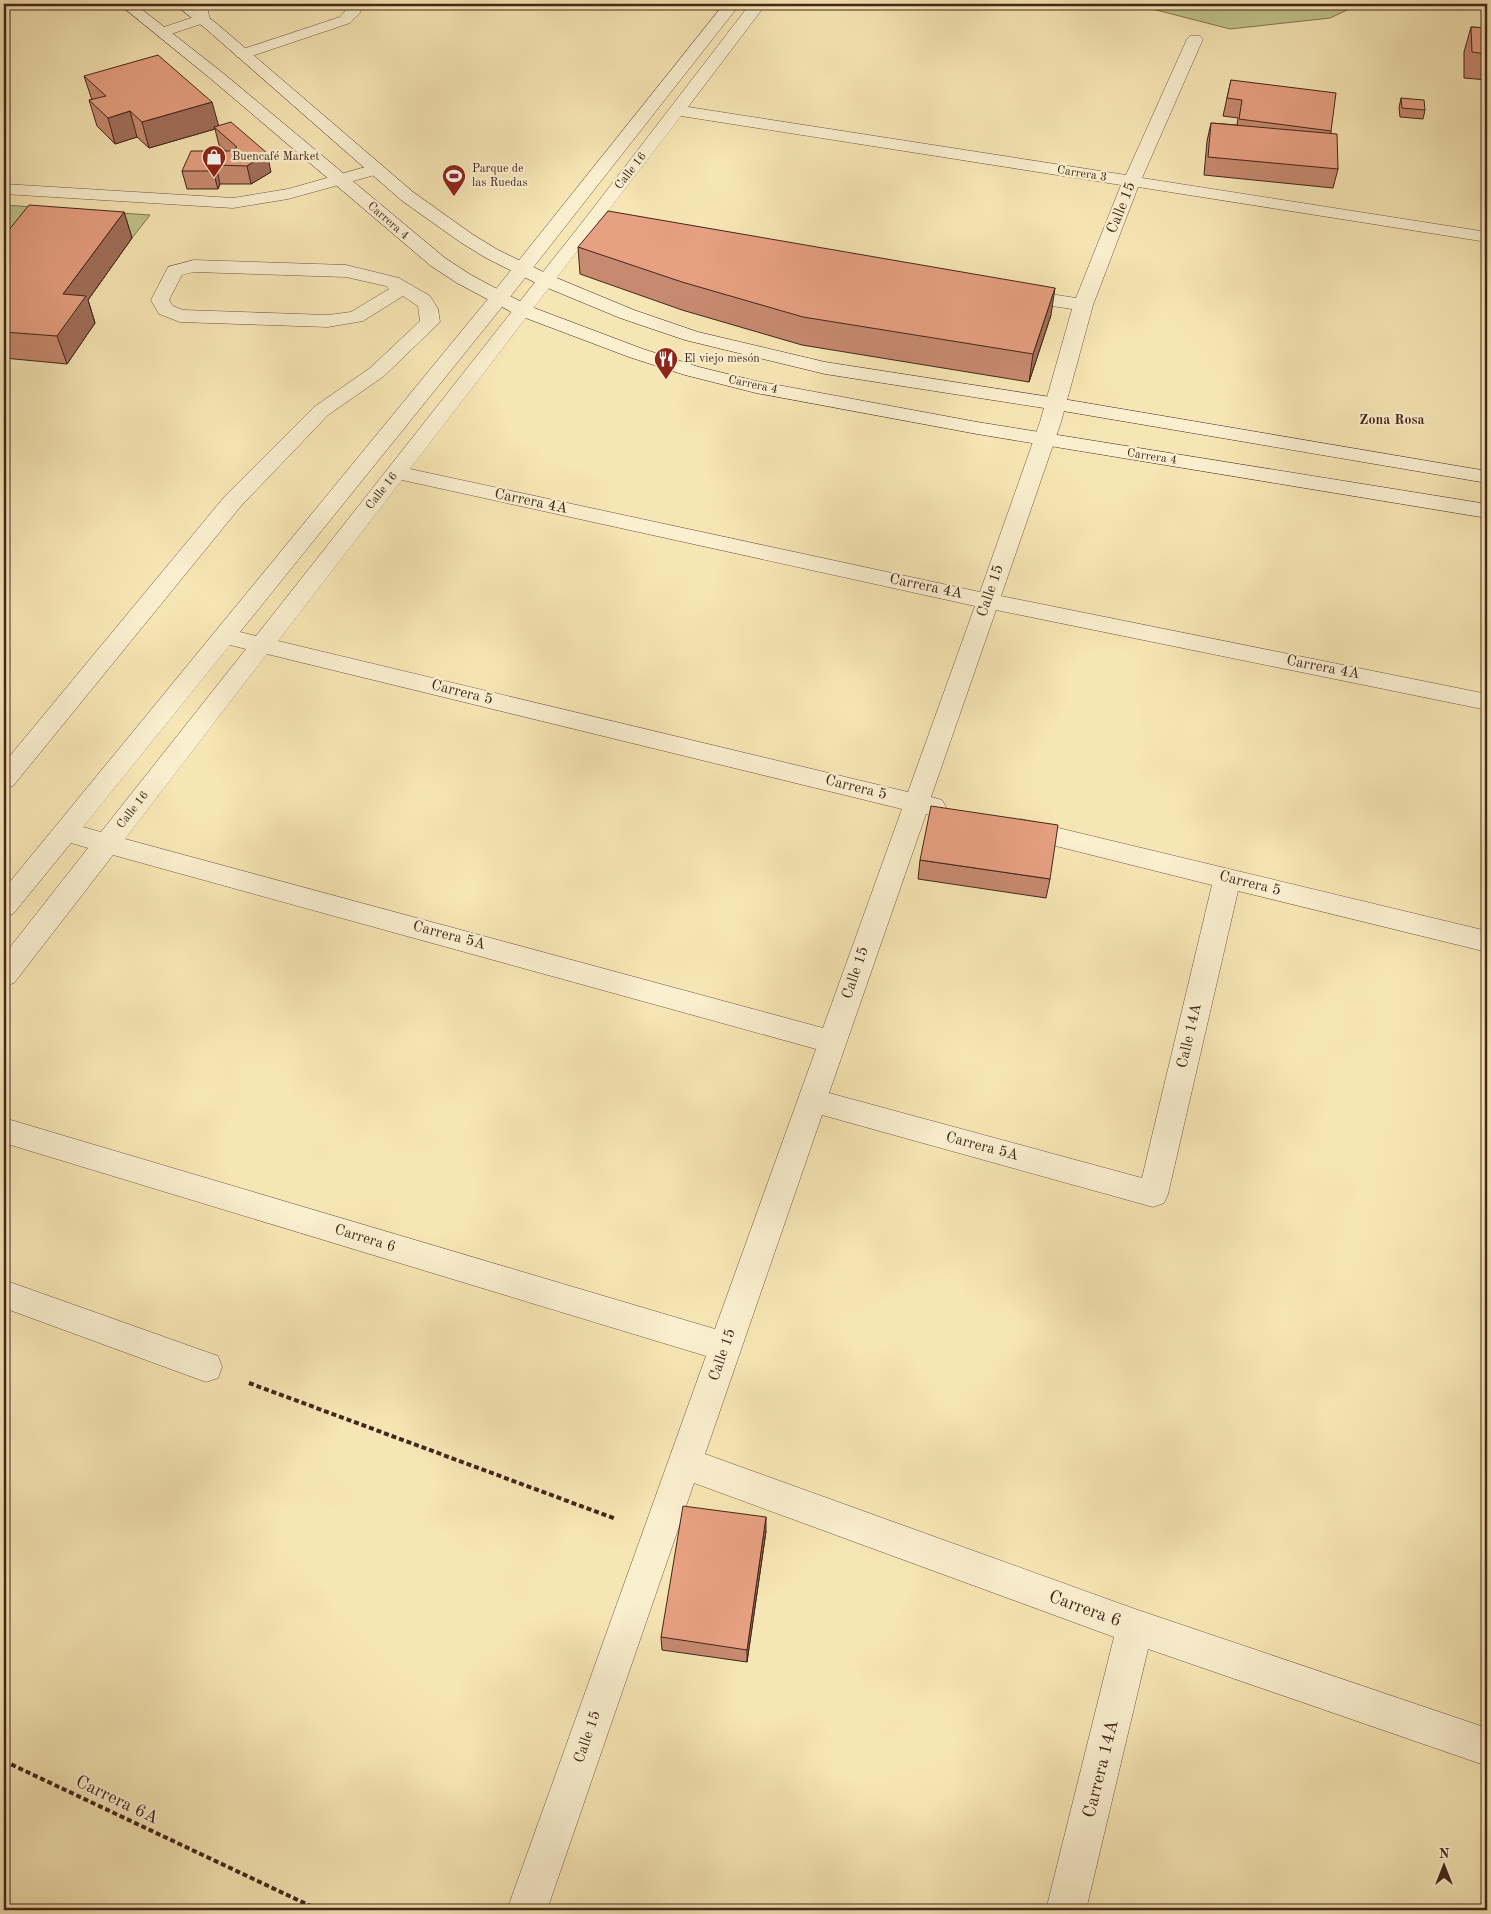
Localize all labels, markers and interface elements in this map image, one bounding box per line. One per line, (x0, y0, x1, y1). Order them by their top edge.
shop icon: Buencafé Market (201, 144, 227, 178)
street label: Calle 16 (613, 150, 649, 192)
place label: Buencafé Market (232, 151, 320, 163)
sports icon: Parque de las Ruedas (441, 163, 467, 197)
place label: Parque de las Ruedas (472, 163, 528, 189)
street label: Carrera 3 (1056, 164, 1108, 184)
street label: Calle 15 (1105, 180, 1139, 236)
street label: Carrera 4 (365, 200, 411, 242)
restaurant icon: El viejo mesón (653, 346, 679, 380)
place label: El viejo mesón (684, 353, 760, 365)
street label: Carrera 4 (727, 374, 779, 396)
district label: Zona Rosa (1359, 413, 1425, 427)
street label: Carrera 4 (1126, 447, 1178, 467)
street label: Calle 16 (364, 470, 400, 512)
street label: Carrera 4A (493, 487, 570, 517)
street label: Calle 15 (975, 563, 1007, 619)
street label: Carrera 4A (888, 572, 965, 602)
street label: Carrera 4A (1285, 654, 1362, 683)
street label: Carrera 5 (430, 678, 494, 708)
street label: Carrera 5 (824, 773, 888, 803)
street label: Calle 16 (115, 789, 151, 831)
street label: Carrera 5 (1218, 869, 1282, 899)
street label: Carrera 5A (411, 919, 487, 953)
street label: Calle 15 (840, 945, 872, 1001)
street label: Calle 14A (1175, 1002, 1205, 1070)
street label: Carrera 5A (944, 1130, 1020, 1164)
street label: Carrera 6 (333, 1223, 397, 1255)
street label: Calle 15 (707, 1327, 739, 1383)
street label: Carrera 6 (1046, 1588, 1124, 1630)
street label: Calle 15 (572, 1709, 604, 1765)
street label: Carrera 14A (1080, 1718, 1122, 1820)
street label: Carrera 6A (73, 1772, 161, 1828)
north arrow (1418, 1842, 1468, 1892)
text: N (1439, 1847, 1450, 1861)

